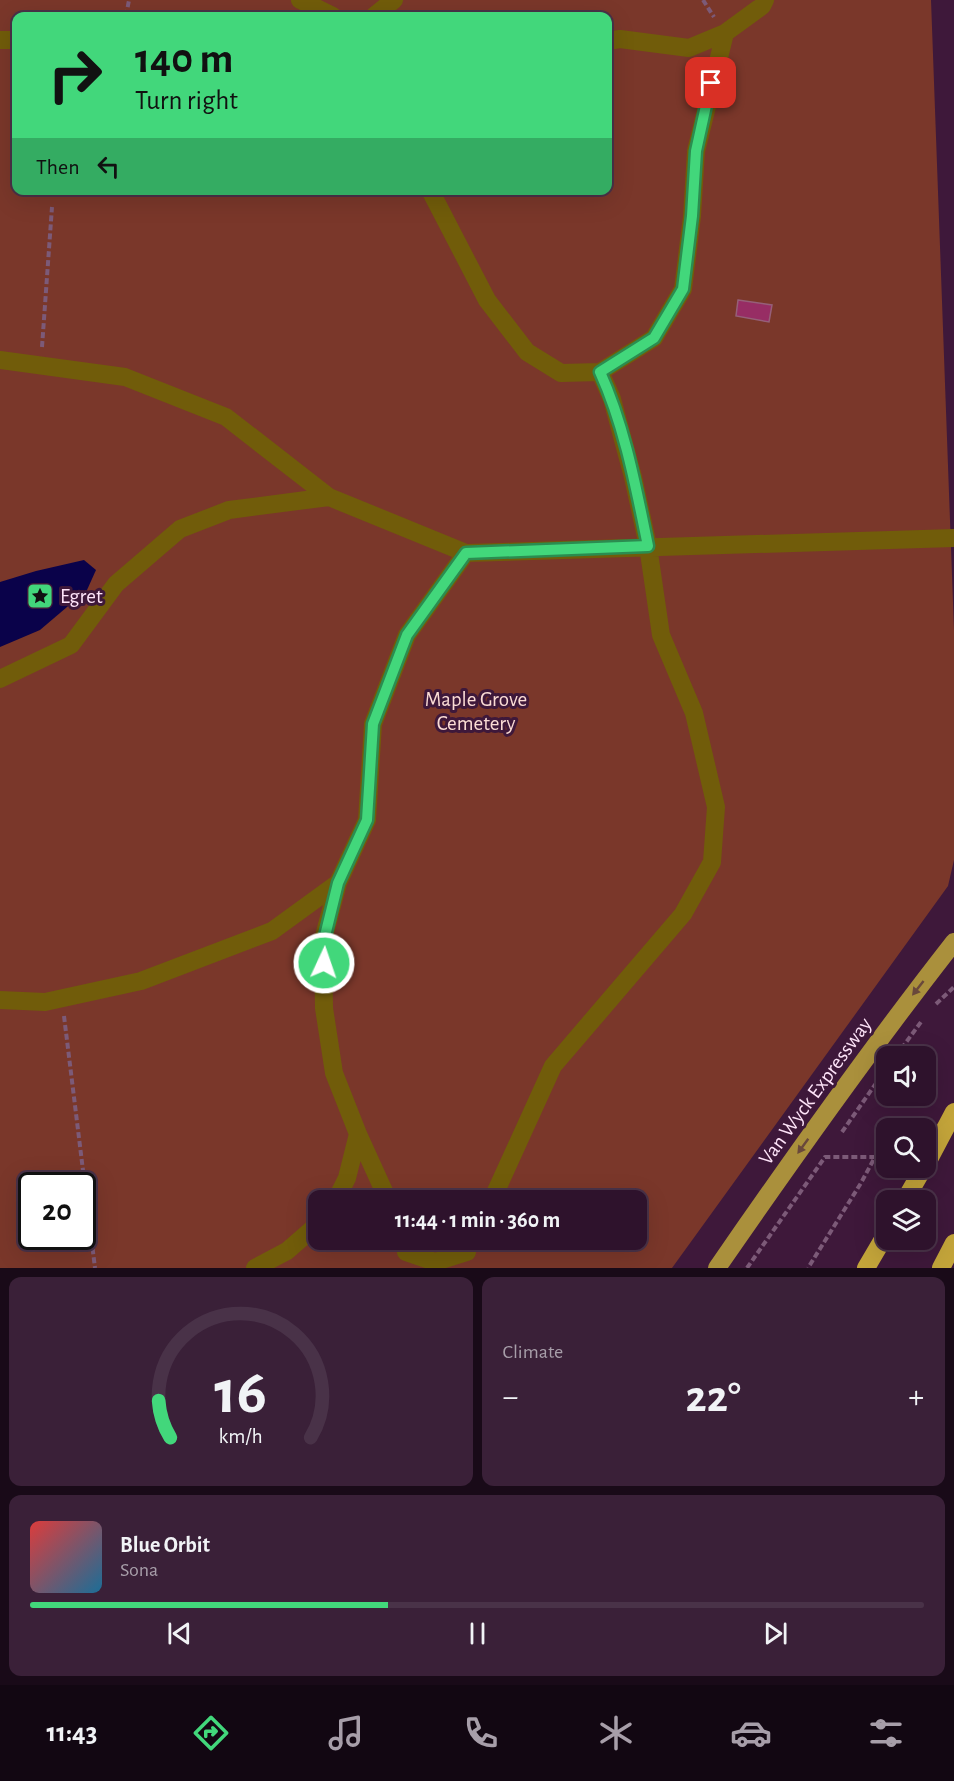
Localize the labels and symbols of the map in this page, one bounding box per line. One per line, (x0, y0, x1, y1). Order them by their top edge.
pin (685, 57, 736, 108)
place icon: Egret (25, 581, 55, 611)
place label: Egret (60, 586, 103, 607)
park label: Maple Grove Cemetery (425, 689, 527, 734)
position arrow (292, 931, 356, 995)
one-way arrow (912, 981, 924, 996)
street label: Van Wyck Expressway (755, 1014, 876, 1169)
one-way arrow (797, 1137, 809, 1153)
speed limit sign: 20 (18, 1172, 96, 1250)

